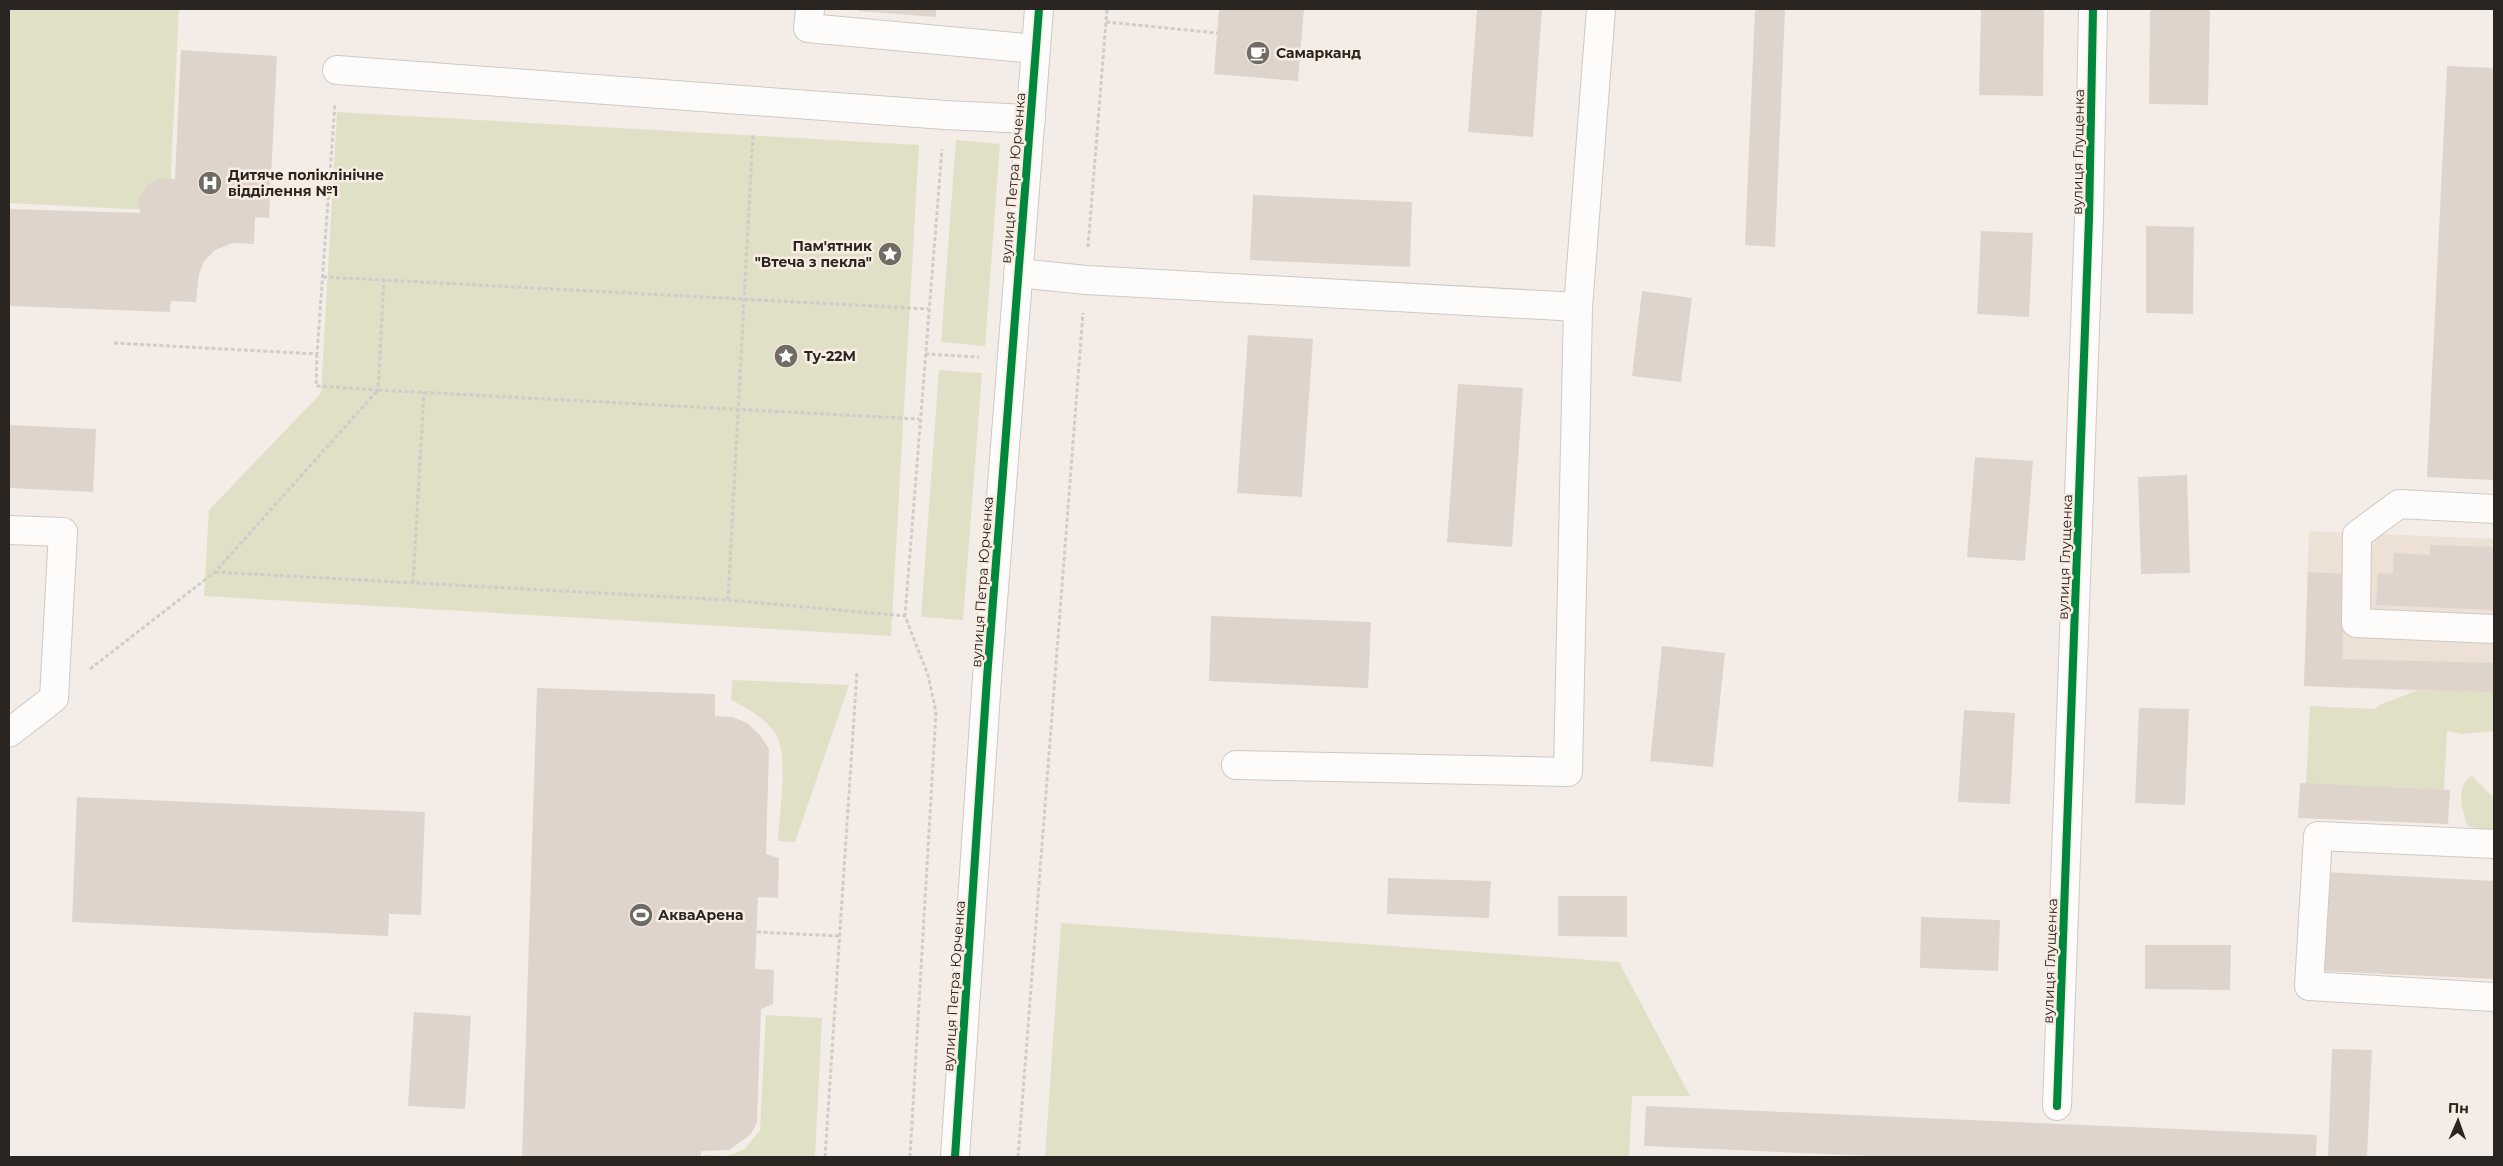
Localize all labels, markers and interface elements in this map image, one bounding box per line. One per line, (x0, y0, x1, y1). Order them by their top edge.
cafe icon: Самарканд (1245, 40, 1271, 66)
place label: Самарканд (1276, 44, 1361, 62)
street label: вулиця Глущенка (2068, 89, 2088, 215)
street label: вулиця Петра Юрченка (997, 92, 1029, 264)
place label: Дитяче поліклінічне відділення №1 (228, 166, 384, 200)
hospital icon: Дитяче поліклінічне відділення №1 (197, 170, 223, 196)
place label: Пам'ятник "Втеча з пекла" (755, 237, 872, 271)
place icon: Пам'ятник "Втеча з пекла" (877, 241, 903, 267)
place icon: Ту-22М (773, 343, 799, 369)
place label: Ту-22М (804, 347, 856, 365)
street label: вулиця Глущенка (2054, 494, 2076, 620)
street label: вулиця Петра Юрченка (967, 496, 997, 668)
street label: вулиця Глущенка (2039, 898, 2061, 1024)
street label: вулиця Петра Юрченка (939, 900, 969, 1072)
sports icon: АкваАрена (628, 902, 654, 928)
place label: АкваАрена (658, 906, 743, 924)
north arrow (2433, 1096, 2483, 1146)
text: Пн (2448, 1099, 2469, 1117)

